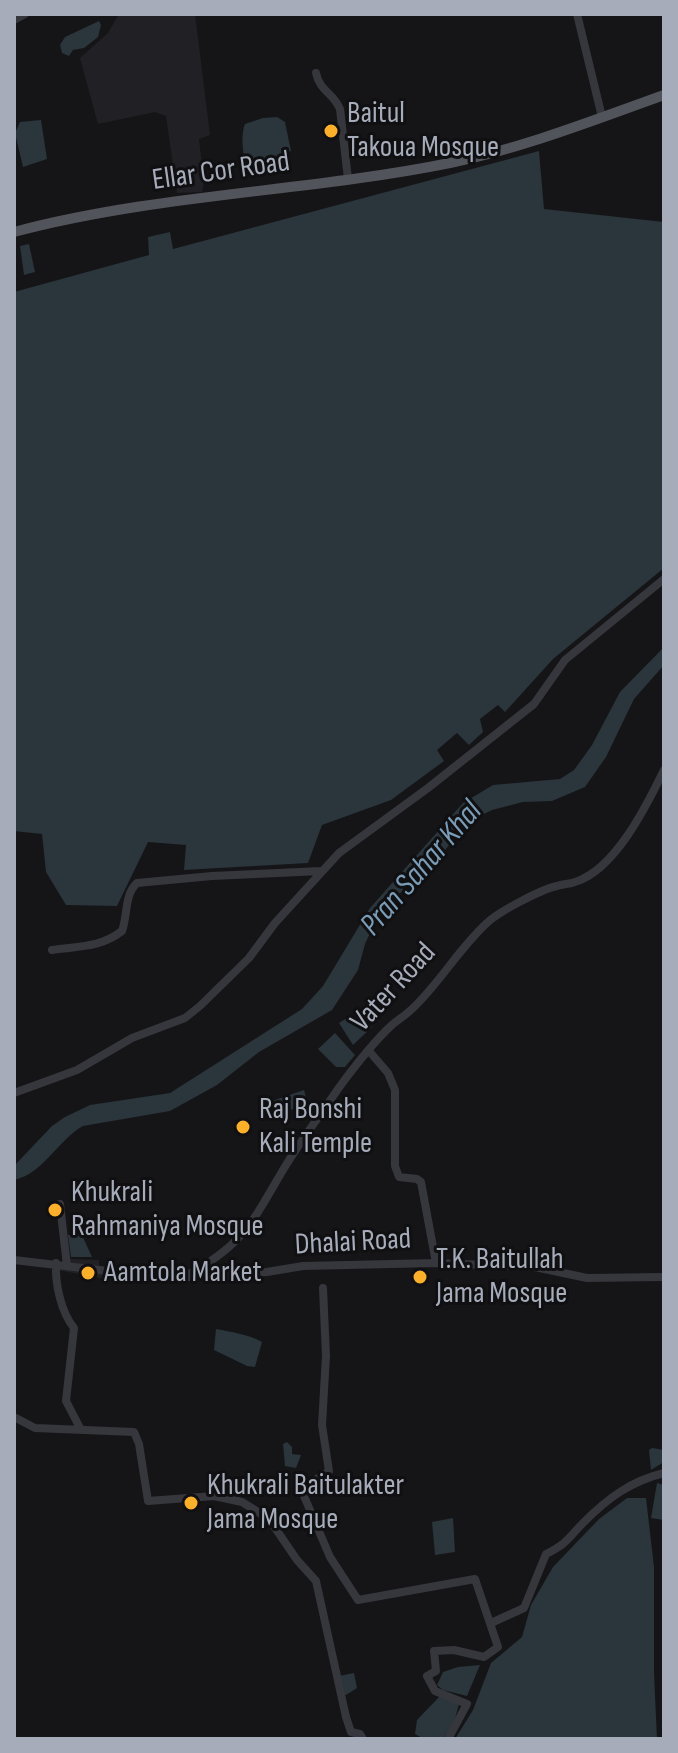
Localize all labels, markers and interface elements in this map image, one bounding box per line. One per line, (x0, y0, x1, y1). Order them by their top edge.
place label: Baitul Takoua Mosque (347, 96, 499, 166)
marker: Baitul Takoua Mosque (322, 122, 340, 140)
street label: Ellar Cor Road (150, 145, 292, 199)
water label: Pran Sahar Khal (353, 794, 491, 944)
street label: Vater Road (344, 936, 444, 1040)
place label: Raj Bonshi Kali Temple (259, 1092, 372, 1162)
marker: Raj Bonshi Kali Temple (234, 1118, 252, 1136)
place label: Khukrali Rahmaniya Mosque (71, 1175, 264, 1246)
marker: Khukrali Rahmaniya Mosque (46, 1201, 64, 1219)
street label: Dhalai Road (294, 1222, 412, 1264)
place label: T.K. Baitullah Jama Mosque (436, 1242, 567, 1312)
place label: Aamtola Market (104, 1255, 262, 1291)
marker: Aamtola Market (79, 1264, 97, 1282)
marker: T.K. Baitullah Jama Mosque (411, 1268, 429, 1286)
place label: Khukrali Baitulakter Jama Mosque (207, 1468, 404, 1538)
marker: Khukrali Baitulakter Jama Mosque (182, 1494, 200, 1512)

